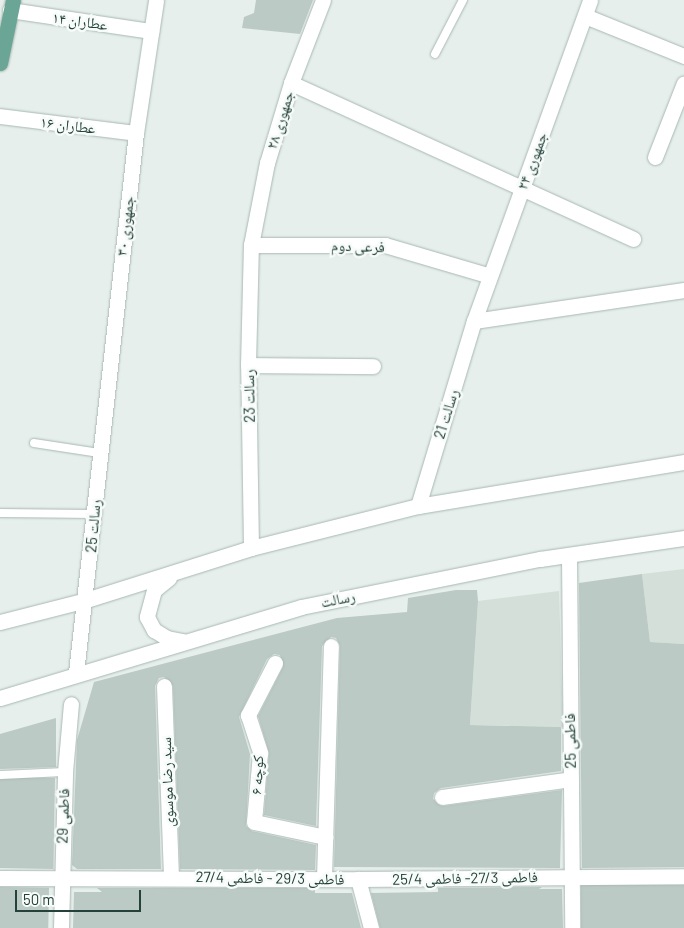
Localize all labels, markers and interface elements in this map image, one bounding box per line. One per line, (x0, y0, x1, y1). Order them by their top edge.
street label: عطاران ۱۴ (51, 8, 109, 34)
street label: جمهوری ۲۸ (263, 89, 297, 151)
street label: عطاران ۱۶ (39, 113, 97, 137)
street label: جمهوری ۲۴ (513, 130, 551, 192)
street label: جمهوری ۳۰ (112, 195, 138, 257)
street label: فرعی دوم (331, 236, 385, 256)
street label: رسالت 23 (240, 369, 258, 423)
street label: رسالت 21 (430, 387, 462, 441)
street label: رسالت 25 (82, 498, 104, 554)
street label: رسالت (319, 587, 357, 611)
street label: فاطمی 25 (561, 713, 579, 769)
street label: سید رضا موسوی (156, 737, 178, 827)
street label: کوچه ۶ (247, 755, 267, 795)
street label: فاطمی 29 (53, 788, 73, 844)
street label: فاطمی 29/3 - فاطمی 27/4 (195, 868, 345, 888)
street label: فاطمی 27/3- فاطمی 25/4 (392, 868, 538, 888)
scale bar (18, 880, 144, 912)
text: 50 m (23, 890, 55, 908)

